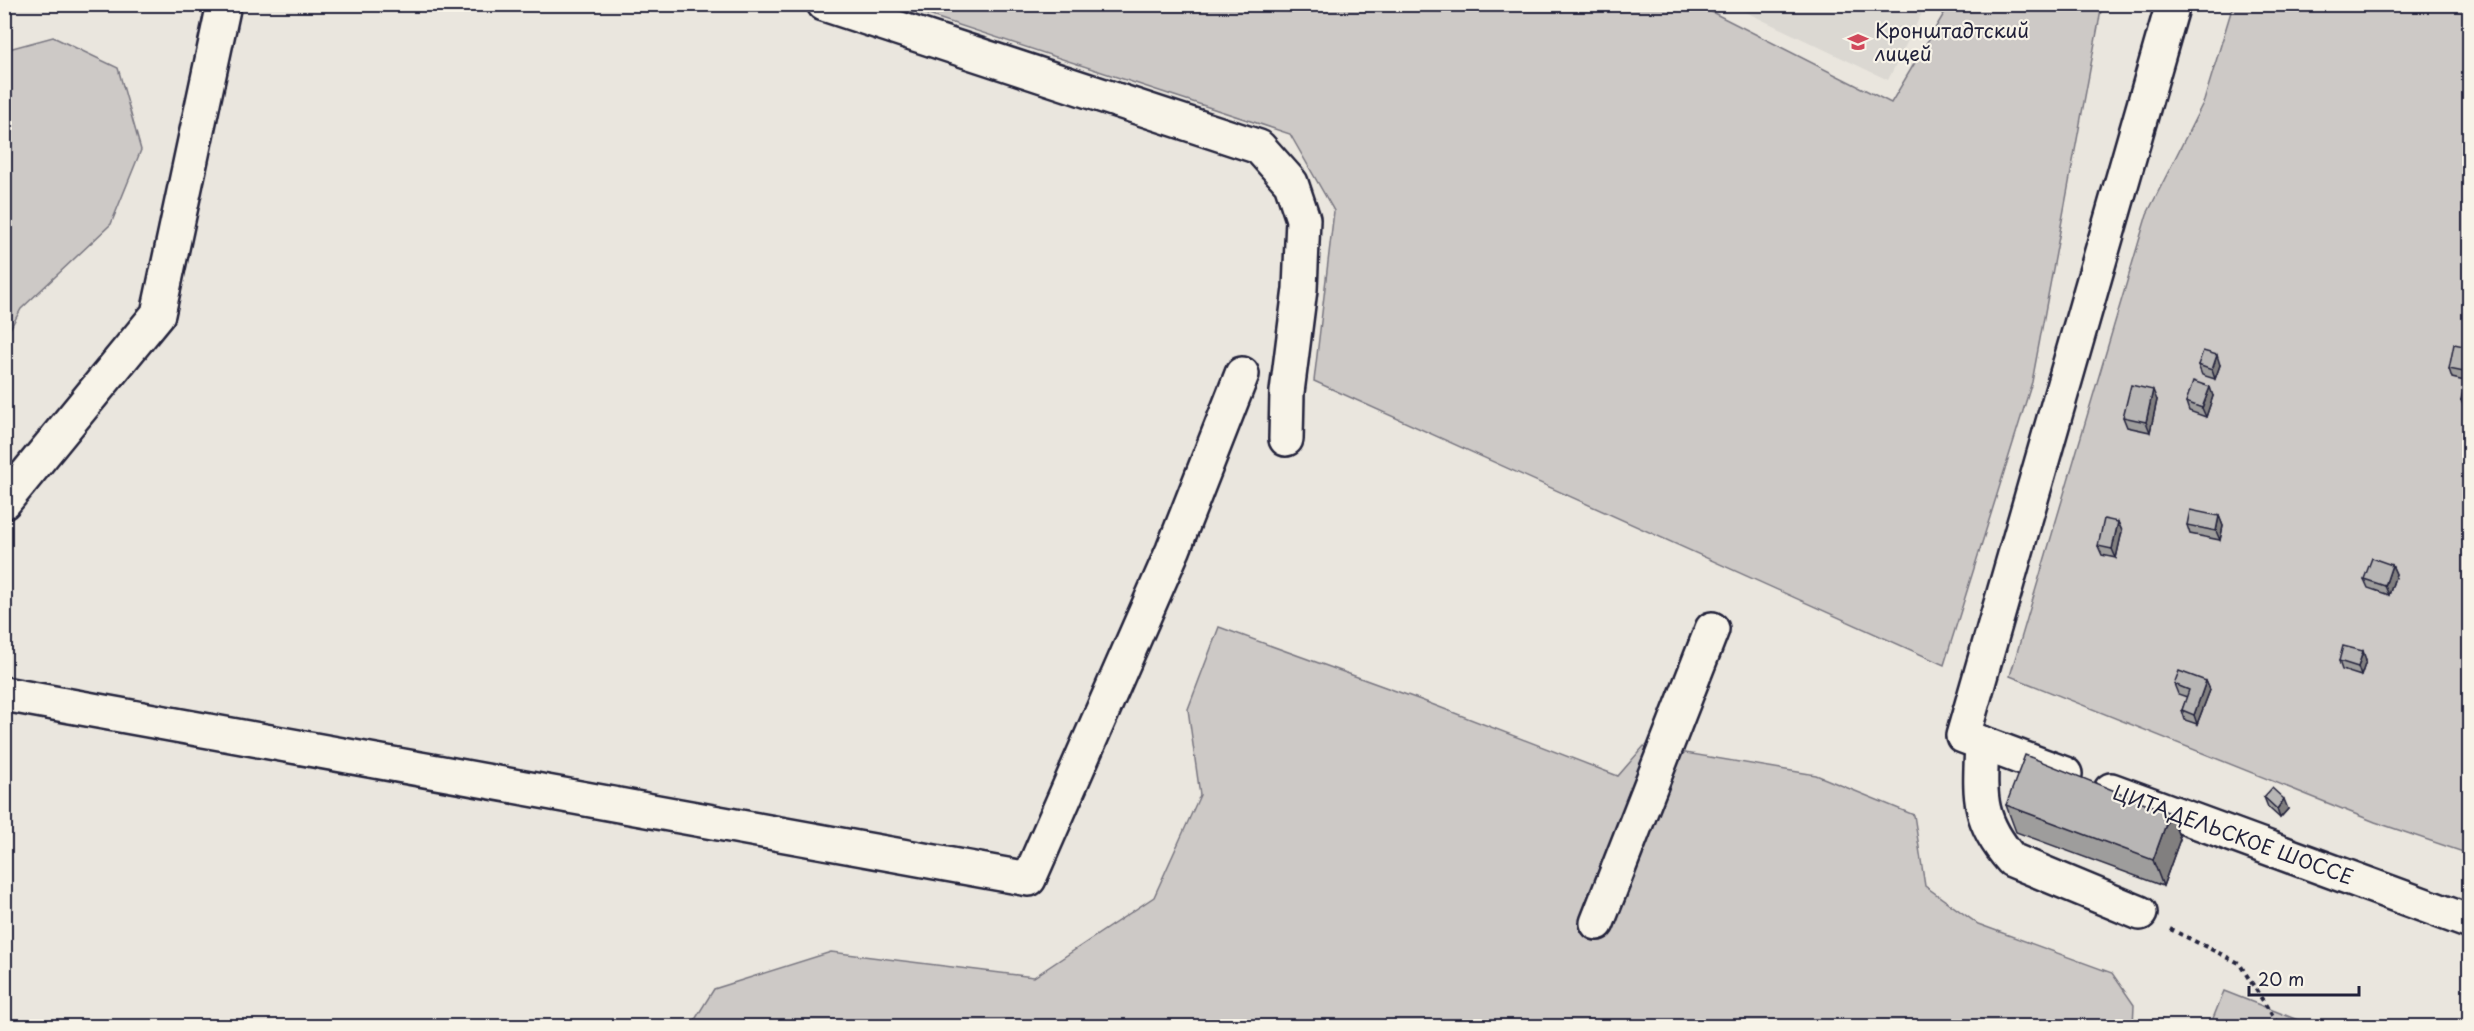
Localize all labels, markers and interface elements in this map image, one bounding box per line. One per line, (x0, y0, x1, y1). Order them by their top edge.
place label: Кронштадтский лицей (1874, 15, 2029, 68)
school or university icon: Кронштадтский лицей (1846, 30, 1870, 54)
street label: ЦИТАДЕЛЬСКОЕ ШОССЕ (2109, 777, 2358, 892)
scale bar (2249, 959, 2358, 997)
text: 20 m (2258, 965, 2304, 992)

